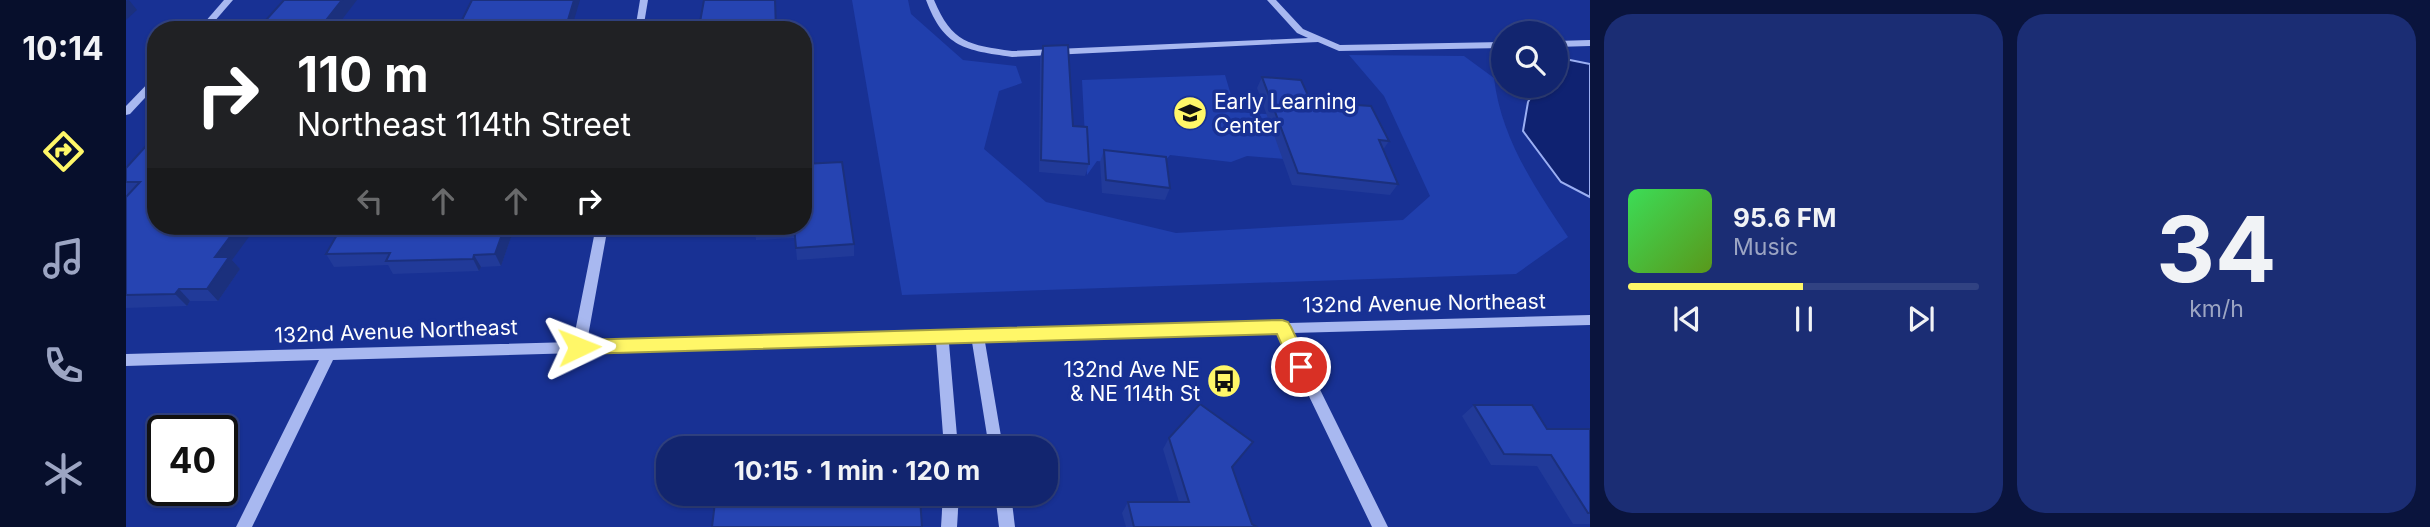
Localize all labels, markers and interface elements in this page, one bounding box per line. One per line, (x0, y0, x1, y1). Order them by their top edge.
map controls (1491, 21, 1568, 98)
button: search (1491, 21, 1568, 98)
text: 10:14 (22, 29, 104, 68)
text: 110 m (297, 45, 429, 104)
icon: right (182, 49, 273, 140)
place label: Early Learning Center (1214, 89, 1357, 138)
school or university icon: Early Learning Center (1171, 94, 1209, 132)
text: Northeast 114th Street (297, 105, 631, 144)
icon: directions (39, 127, 88, 176)
icon: left (351, 182, 389, 220)
icon: ahead (424, 182, 462, 220)
icon: ahead (497, 182, 535, 220)
icon: right (570, 182, 608, 220)
text: 34 (2156, 194, 2277, 304)
text: 95.6 FM (1733, 202, 1836, 233)
text: Music (1733, 233, 1798, 261)
icon: music (39, 234, 88, 283)
street label: 132nd Avenue Northeast (1302, 288, 1546, 318)
text: km/h (2189, 295, 2244, 323)
icon: previous (1668, 300, 1706, 338)
icon: pause (1785, 300, 1823, 338)
icon: next (1902, 300, 1940, 338)
position arrow (542, 310, 616, 384)
street label: 132nd Avenue Northeast (274, 314, 518, 348)
pin (1271, 337, 1331, 397)
icon: phone (39, 341, 88, 390)
icon: arrive (1282, 348, 1320, 386)
place label: 132nd Ave NE & NE 114th St (1063, 357, 1200, 406)
bus stop icon: 132nd Ave NE & NE 114th St (1205, 362, 1243, 400)
speed limit sign: 40 (147, 415, 238, 506)
icon: climate (39, 449, 88, 498)
text: 10:15 · 1 min · 120 m (734, 455, 980, 486)

